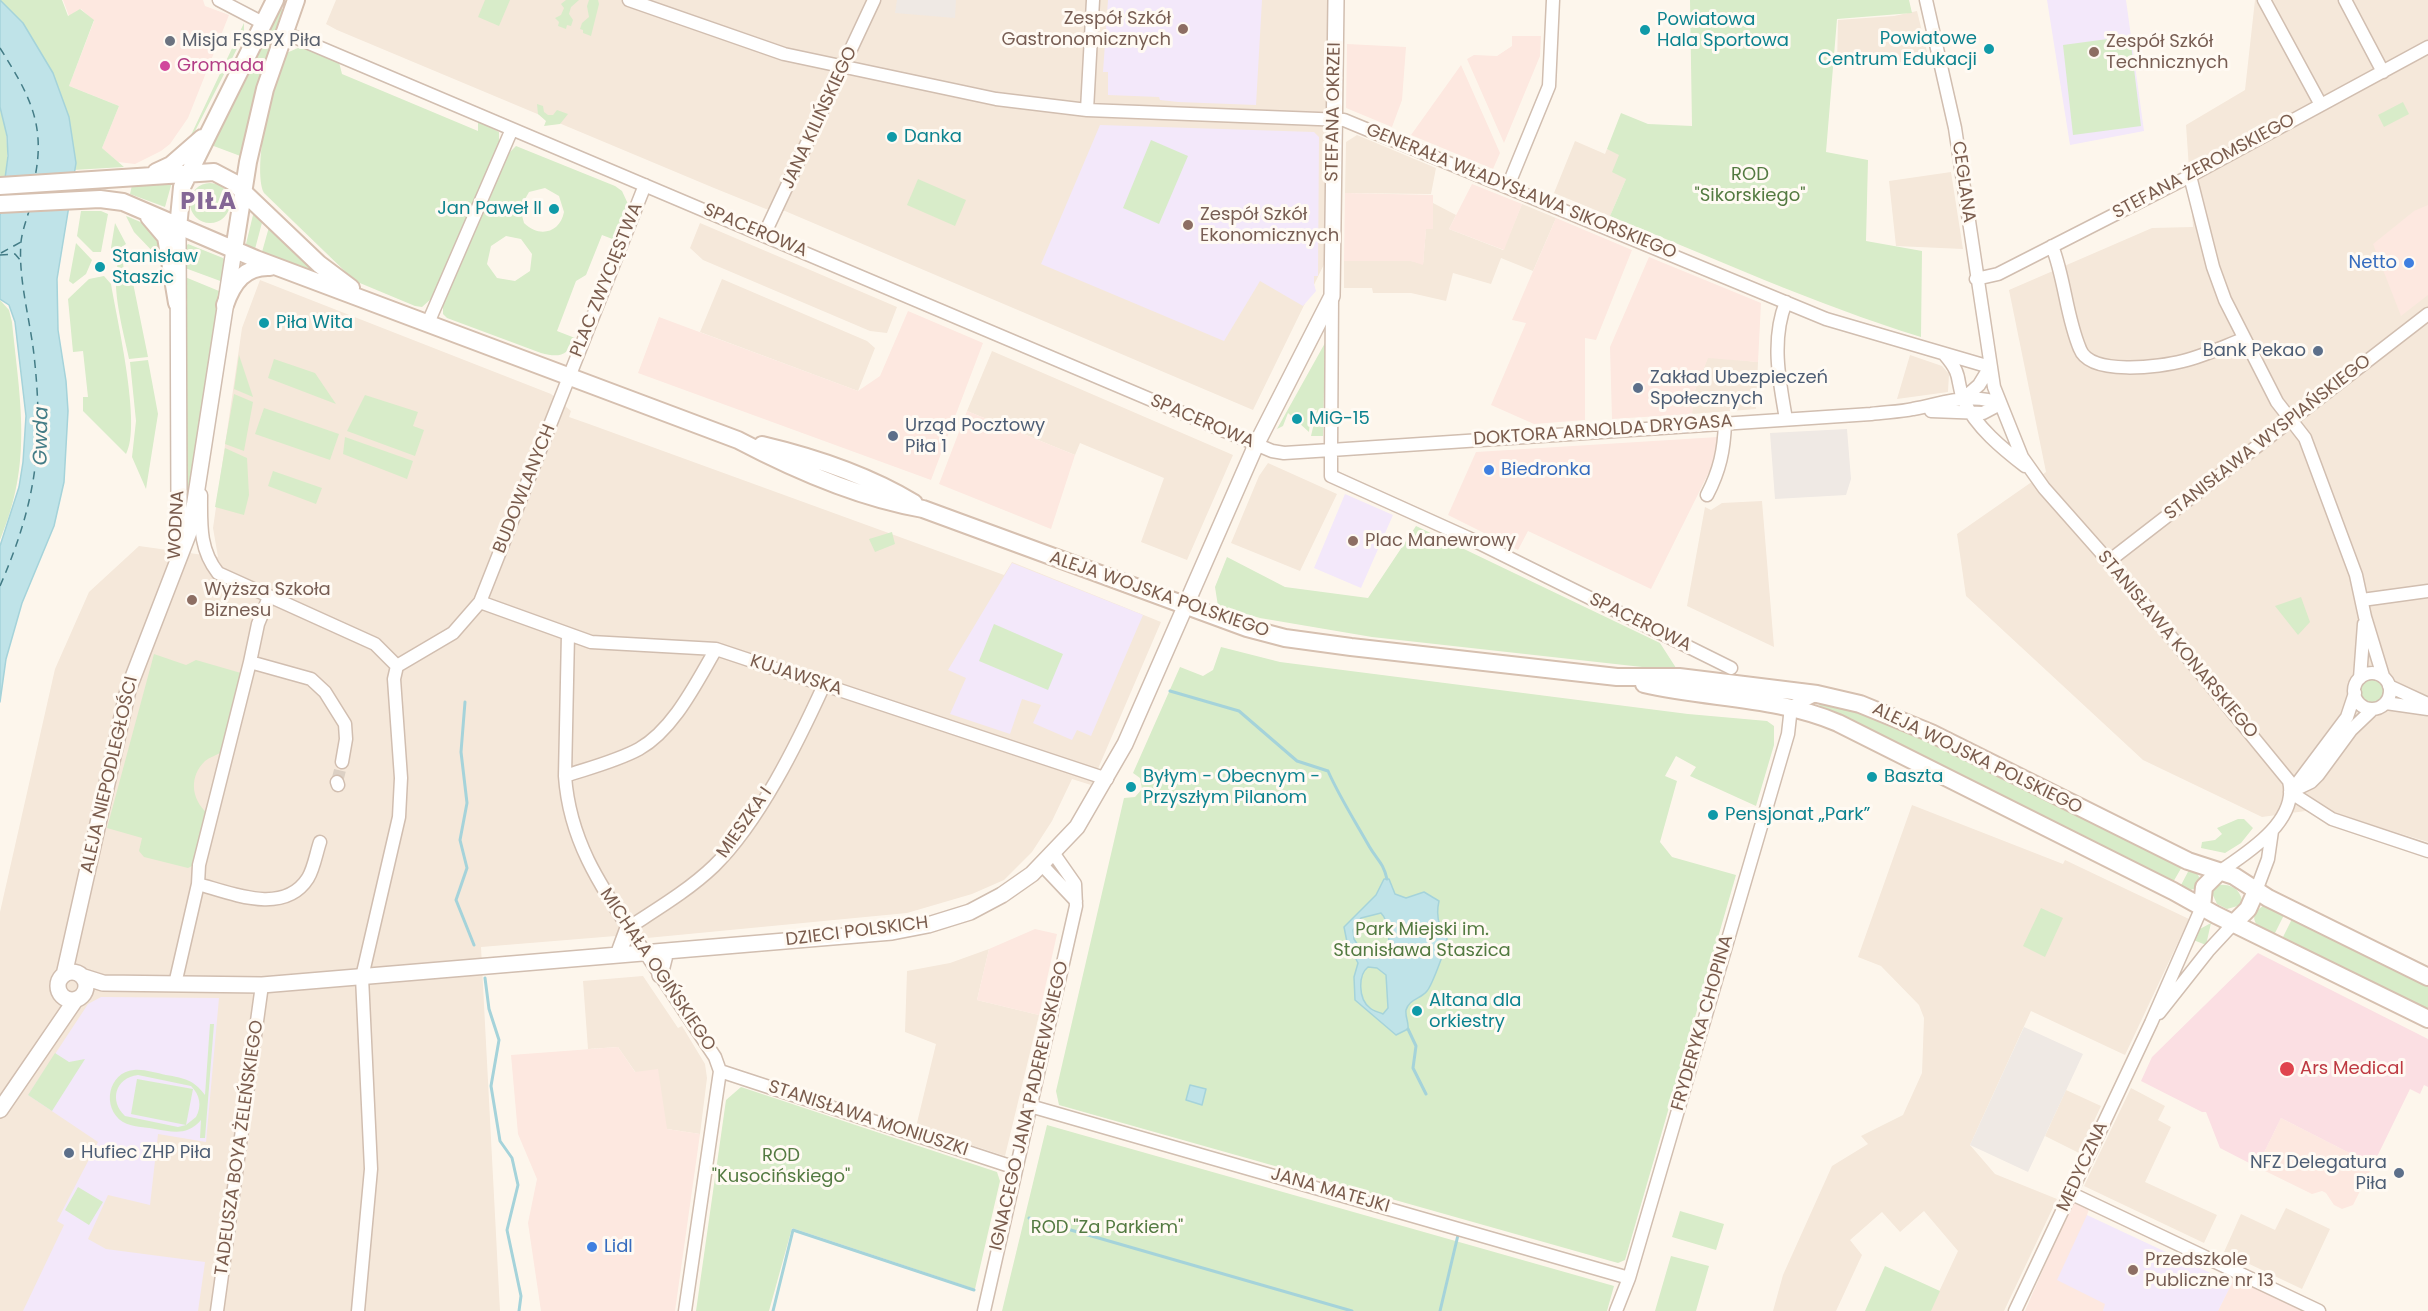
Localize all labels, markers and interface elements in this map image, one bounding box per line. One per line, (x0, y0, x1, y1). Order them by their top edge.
place label: Zespół Szkół Gastronomicznych (1001, 8, 1171, 50)
place label: Powiatowa Hala Sportowa (1657, 9, 1789, 52)
marker: Zespół Szkół Gastronomicznych (1176, 22, 1190, 36)
marker: Powiatowa Hala Sportowa (1638, 23, 1652, 37)
place label: Powiatowe Centrum Edukacji (1818, 28, 1977, 70)
place label: Misja FSSPX Piła (182, 30, 321, 52)
place label: Zespół Szkół Technicznych (2106, 31, 2229, 74)
marker: Misja FSSPX Piła (163, 34, 177, 48)
street label: STEFANA OKRZEI (1322, 42, 1346, 182)
marker: Powiatowe Centrum Edukacji (1982, 42, 1996, 56)
street label: JANA KILIŃSKIEGO (778, 43, 862, 193)
marker: Zespół Szkół Technicznych (2087, 45, 2101, 59)
place label: Gromada (177, 55, 264, 77)
marker: Gromada (158, 59, 172, 73)
street label: STEFANA ŻEROMSKIEGO (2109, 110, 2299, 224)
street label: GENERAŁA WŁADYSŁAWA SIKORSKIEGO (1363, 120, 1679, 264)
place label: Danka (904, 126, 962, 148)
marker: Danka (885, 130, 899, 144)
street label: CEGLANA (1947, 140, 1979, 224)
park label: ROD "Sikorskiego" (1695, 164, 1805, 207)
district label: PIŁA (180, 189, 238, 217)
place label: Jan Paweł II (437, 198, 542, 220)
street label: SPACEROWA (700, 199, 810, 263)
street label: PLAC ZWYCIĘSTWA (566, 200, 648, 360)
marker: Jan Paweł II (547, 202, 561, 216)
place label: Zespół Szkół Ekonomicznych (1200, 204, 1339, 246)
marker: Zespół Szkół Ekonomicznych (1181, 218, 1195, 232)
place label: Stanisław Staszic (112, 246, 198, 288)
place label: Netto (2349, 252, 2397, 274)
marker: Netto (2402, 256, 2416, 270)
marker: Stanisław Staszic (93, 260, 107, 274)
place label: Piła Wita (276, 312, 353, 334)
marker: Piła Wita (257, 316, 271, 330)
place label: Bank Pekao (2203, 340, 2306, 362)
marker: Bank Pekao (2311, 344, 2325, 358)
street label: STANISŁAWA WYSPIAŃSKIEGO (2160, 351, 2376, 525)
place label: Zakład Ubezpieczeń Społecznych (1650, 367, 1828, 410)
marker: Zakład Ubezpieczeń Społecznych (1631, 381, 1645, 395)
street label: SPACEROWA (1147, 390, 1257, 454)
water label: Gwda (29, 406, 55, 466)
place label: MiG-15 (1309, 408, 1370, 430)
street label: DOKTORA ARNOLDA DRYGASA (1473, 411, 1733, 451)
marker: MiG-15 (1290, 412, 1304, 426)
place label: Urząd Pocztowy Piła 1 (905, 415, 1045, 458)
street label: BUDOWLANYCH (489, 421, 561, 557)
marker: Urząd Pocztowy Piła 1 (886, 429, 900, 443)
place label: Biedronka (1501, 459, 1591, 481)
marker: Biedronka (1482, 463, 1496, 477)
street label: WODNA (164, 490, 190, 560)
place label: Plac Manewrowy (1365, 530, 1516, 552)
marker: Plac Manewrowy (1346, 534, 1360, 548)
street label: ALEJA WOJSKA POLSKIEGO (1046, 547, 1272, 643)
street label: STANISŁAWA KONARSKIEGO (2092, 547, 2262, 743)
place label: Wyższa Szkoła Biznesu (204, 579, 331, 622)
street label: SPACEROWA (1585, 589, 1695, 657)
marker: Wyższa Szkoła Biznesu (185, 593, 199, 607)
street label: KUJAWSKA (747, 651, 845, 701)
street label: ALEJA NIEPODLEGŁOŚCI (77, 675, 143, 875)
street label: ALEJA WOJSKA POLSKIEGO (1869, 699, 2085, 819)
place label: Byłym - Obecnym - Przyszłym Pilanom (1143, 766, 1320, 808)
place label: Baszta (1884, 766, 1944, 788)
marker: Baszta (1865, 770, 1879, 784)
marker: Byłym - Obecnym - Przyszłym Pilanom (1124, 780, 1138, 794)
street label: MIESZKA I (713, 783, 777, 863)
place label: Pensjonat „Park” (1725, 804, 1870, 826)
marker: Pensjonat „Park” (1706, 808, 1720, 822)
street label: MICHAŁA OGIŃSKIEGO (594, 885, 720, 1055)
street label: DZIECI POLSKICH (784, 913, 930, 951)
park label: Park Miejski im. Stanisława Staszica (1333, 919, 1511, 962)
street label: FRYDERYKA CHOPINA (1668, 933, 1738, 1113)
street label: IGNACEGO JANA PADEREWSKIEGO (986, 959, 1074, 1253)
place label: Altana dla orkiestry (1429, 990, 1522, 1032)
marker: Altana dla orkiestry (1410, 1004, 1424, 1018)
street label: TADEUSZA BOYA ŻELEŃSKIEGO (211, 1019, 269, 1277)
place label: Ars Medical (2300, 1058, 2404, 1080)
marker: Ars Medical (2278, 1060, 2296, 1078)
street label: STANISŁAWA MONIUSZKI (765, 1076, 971, 1162)
street label: MEDYCZNA (2053, 1119, 2113, 1215)
place label: Hufiec ZHP Piła (81, 1142, 211, 1164)
park label: ROD "Kusocińskiego" (712, 1145, 850, 1188)
marker: Hufiec ZHP Piła (62, 1146, 76, 1160)
place label: NFZ Delegatura Piła (2250, 1152, 2387, 1194)
street label: JANA MATEJKI (1268, 1164, 1392, 1218)
marker: NFZ Delegatura Piła (2392, 1166, 2406, 1180)
park label: ROD "Za Parkiem" (1031, 1217, 1183, 1239)
place label: Lidl (604, 1236, 633, 1258)
marker: Lidl (585, 1240, 599, 1254)
place label: Przedszkole Publiczne nr 13 (2145, 1249, 2274, 1292)
marker: Przedszkole Publiczne nr 13 (2126, 1263, 2140, 1277)

